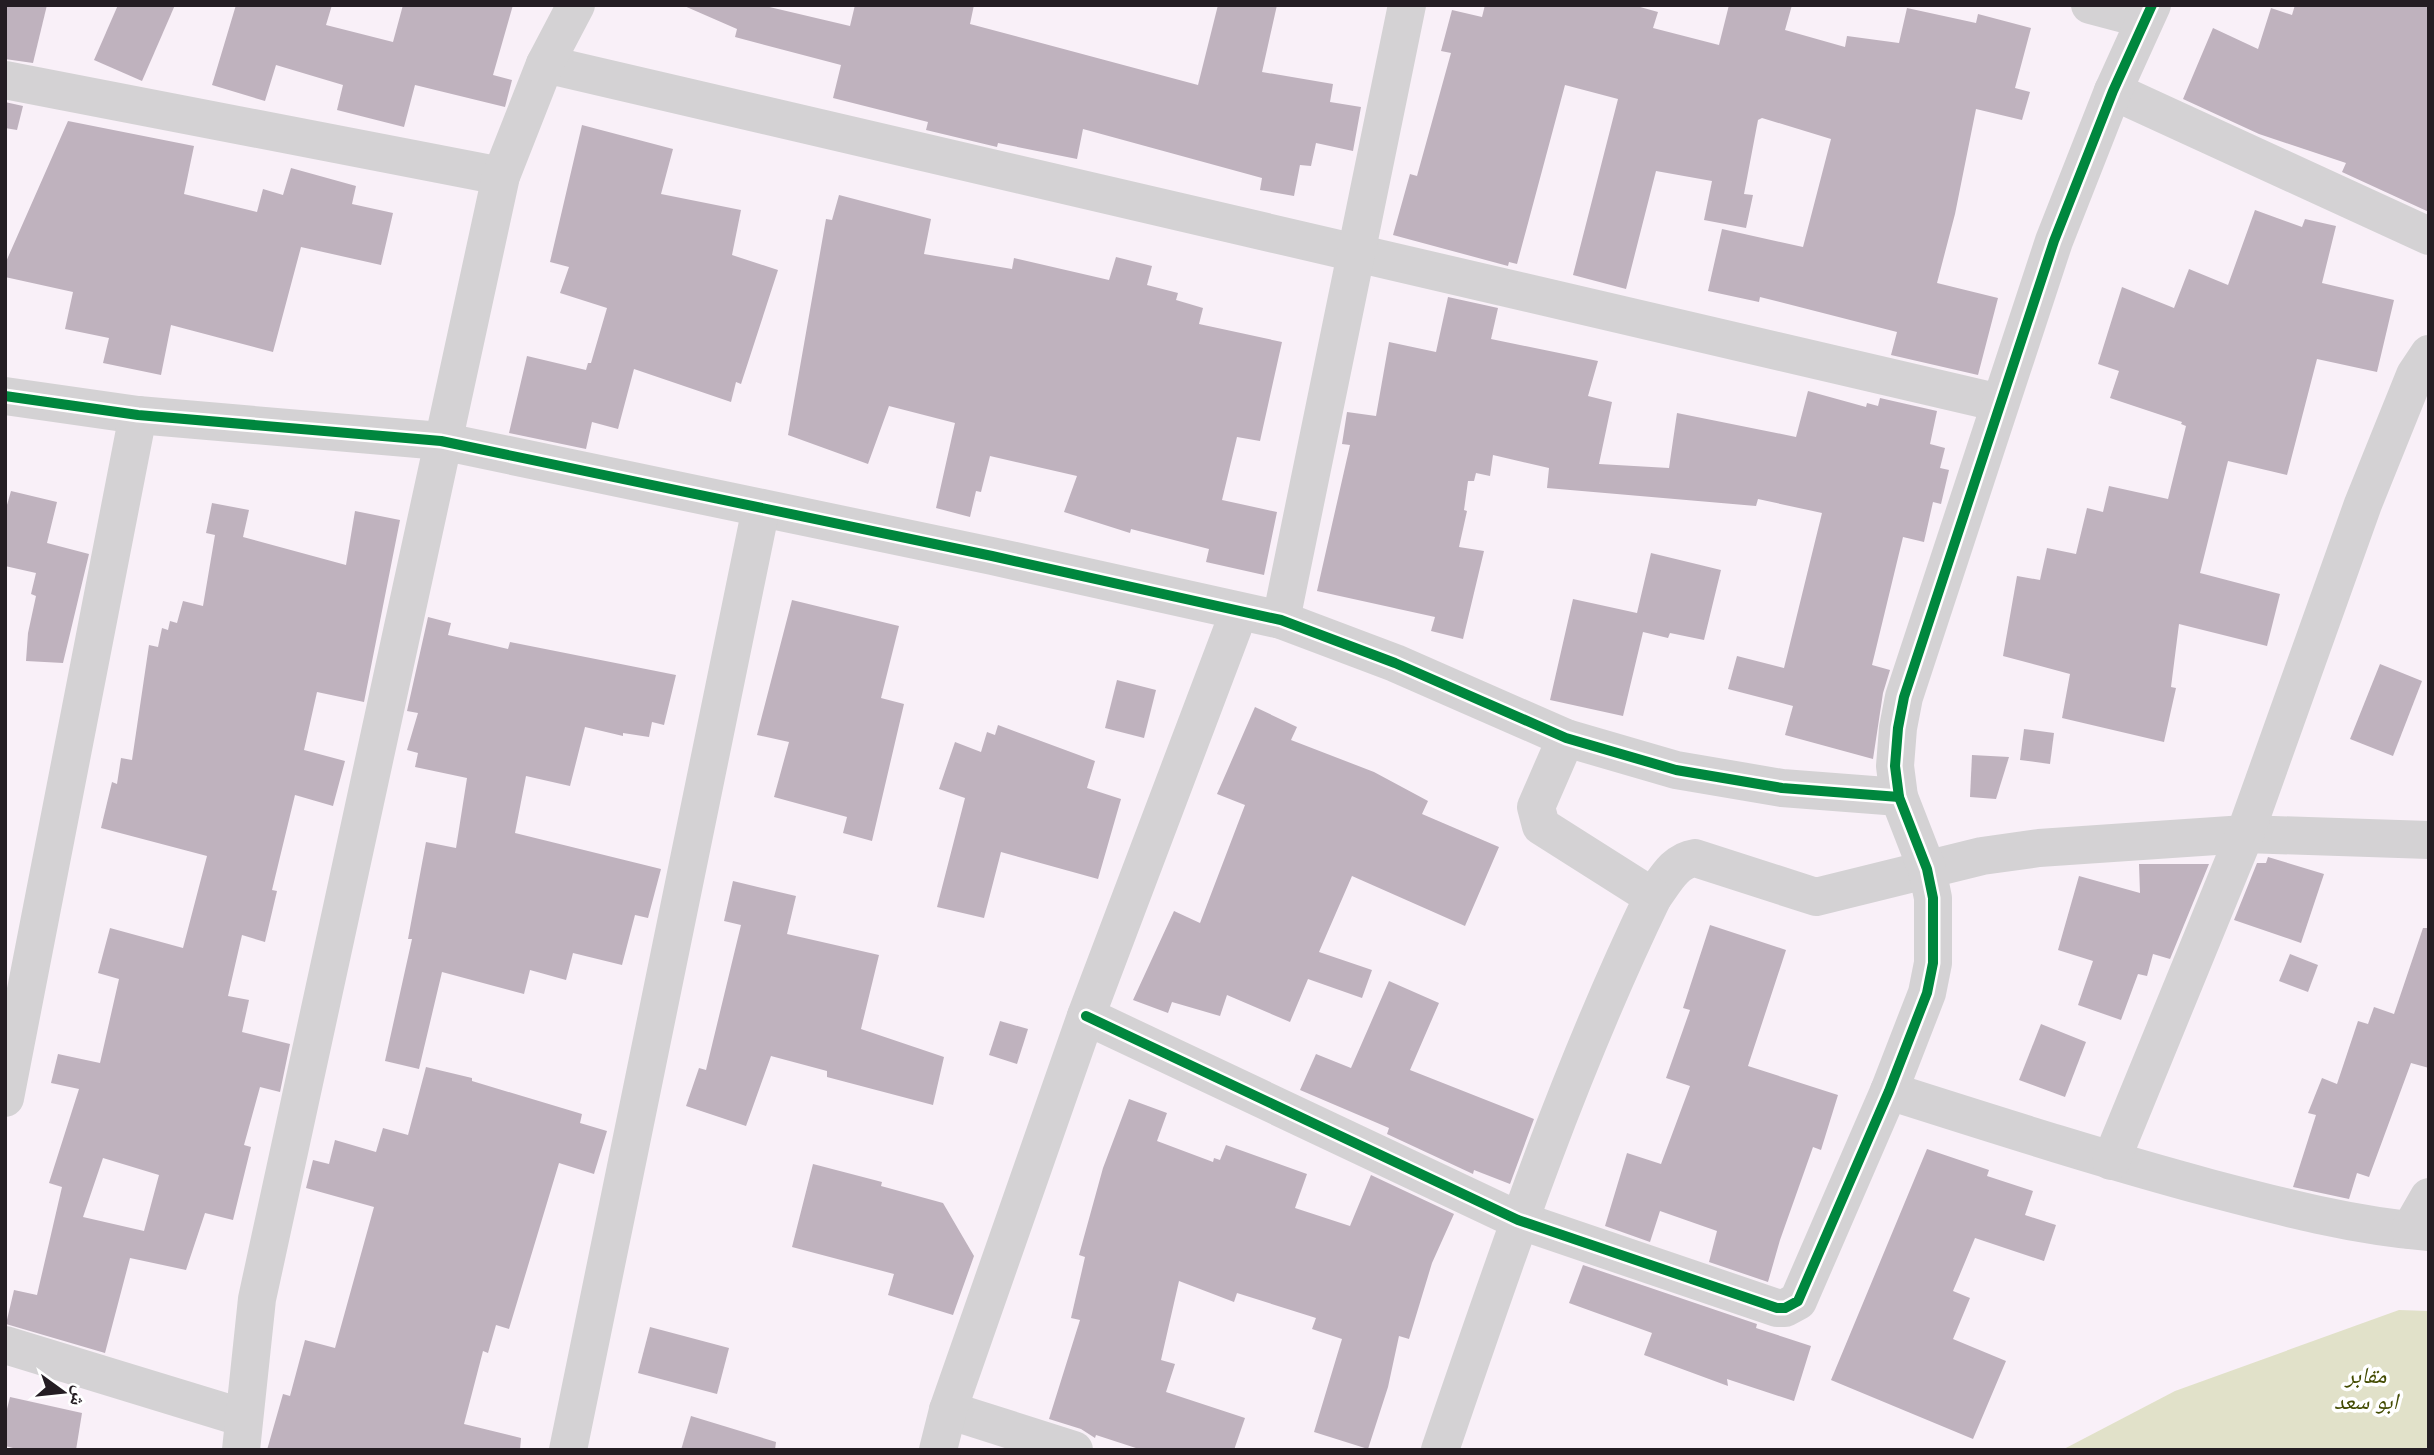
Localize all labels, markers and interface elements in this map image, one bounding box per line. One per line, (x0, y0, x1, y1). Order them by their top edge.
north arrow (28, 1357, 98, 1427)
park label: مقابر ابو سعد (2334, 1358, 2401, 1416)
text: ش (64, 1383, 95, 1410)

